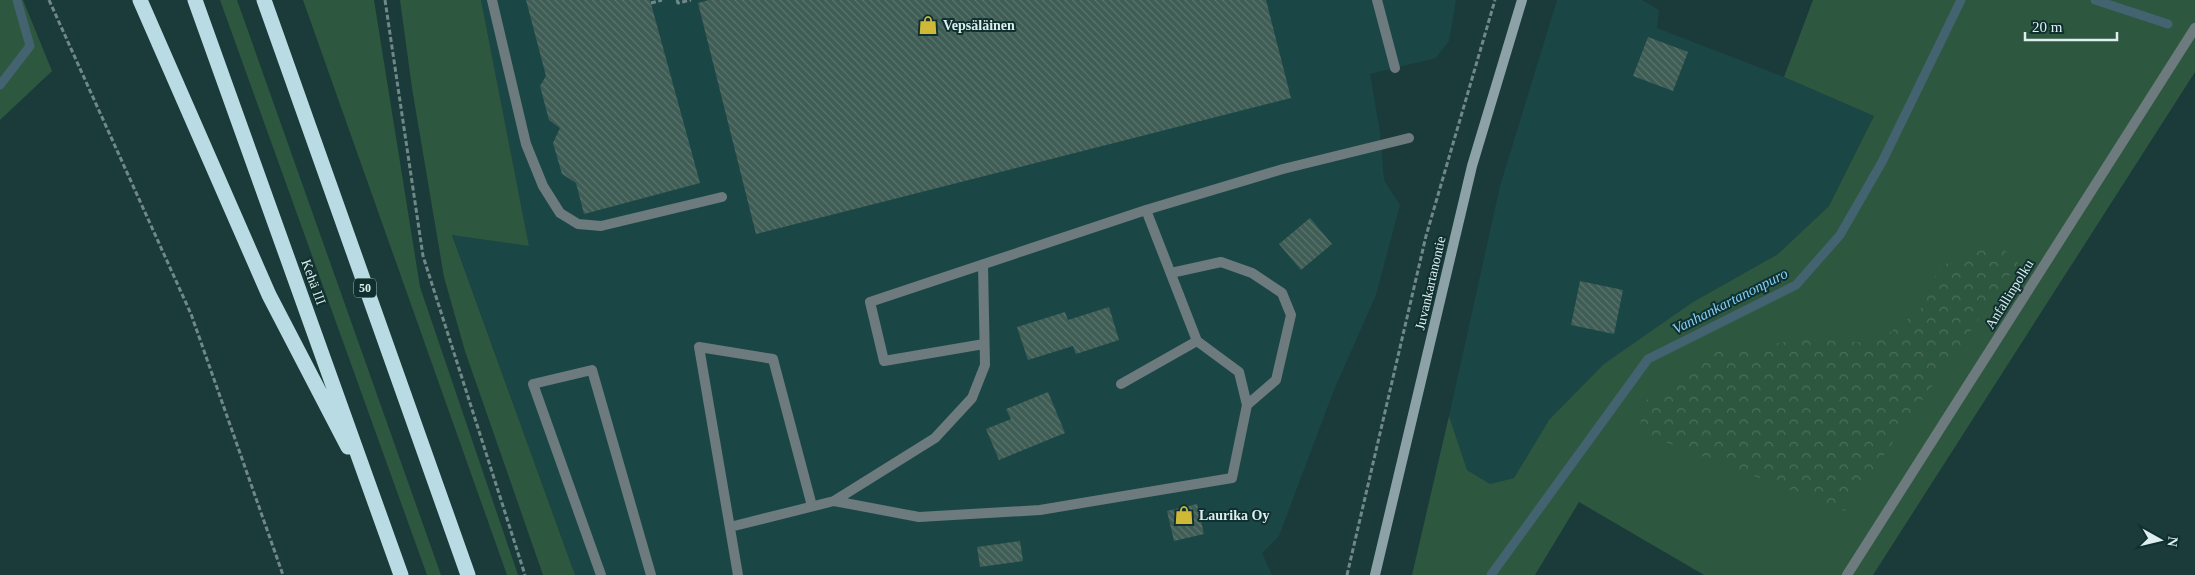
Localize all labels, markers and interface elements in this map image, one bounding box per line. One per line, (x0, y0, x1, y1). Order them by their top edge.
scale bar (2025, 10, 2118, 42)
shop icon: Vepsäläinen (917, 14, 939, 36)
place label: Vepsäläinen (943, 18, 1015, 33)
text: 20 m (2032, 19, 2063, 35)
street label: Juvankartanontie (1412, 235, 1449, 331)
street label: Anfallinpolku (1982, 257, 2037, 332)
street label: Kehä III (298, 258, 329, 307)
water label: Vanhankartanonpuro (1670, 265, 1791, 337)
road number: 50 (354, 278, 376, 298)
shop icon: Laurika Oy (1173, 504, 1195, 526)
place label: Laurika Oy (1199, 508, 1269, 523)
north arrow (2135, 515, 2185, 565)
text: N (2164, 536, 2181, 548)

